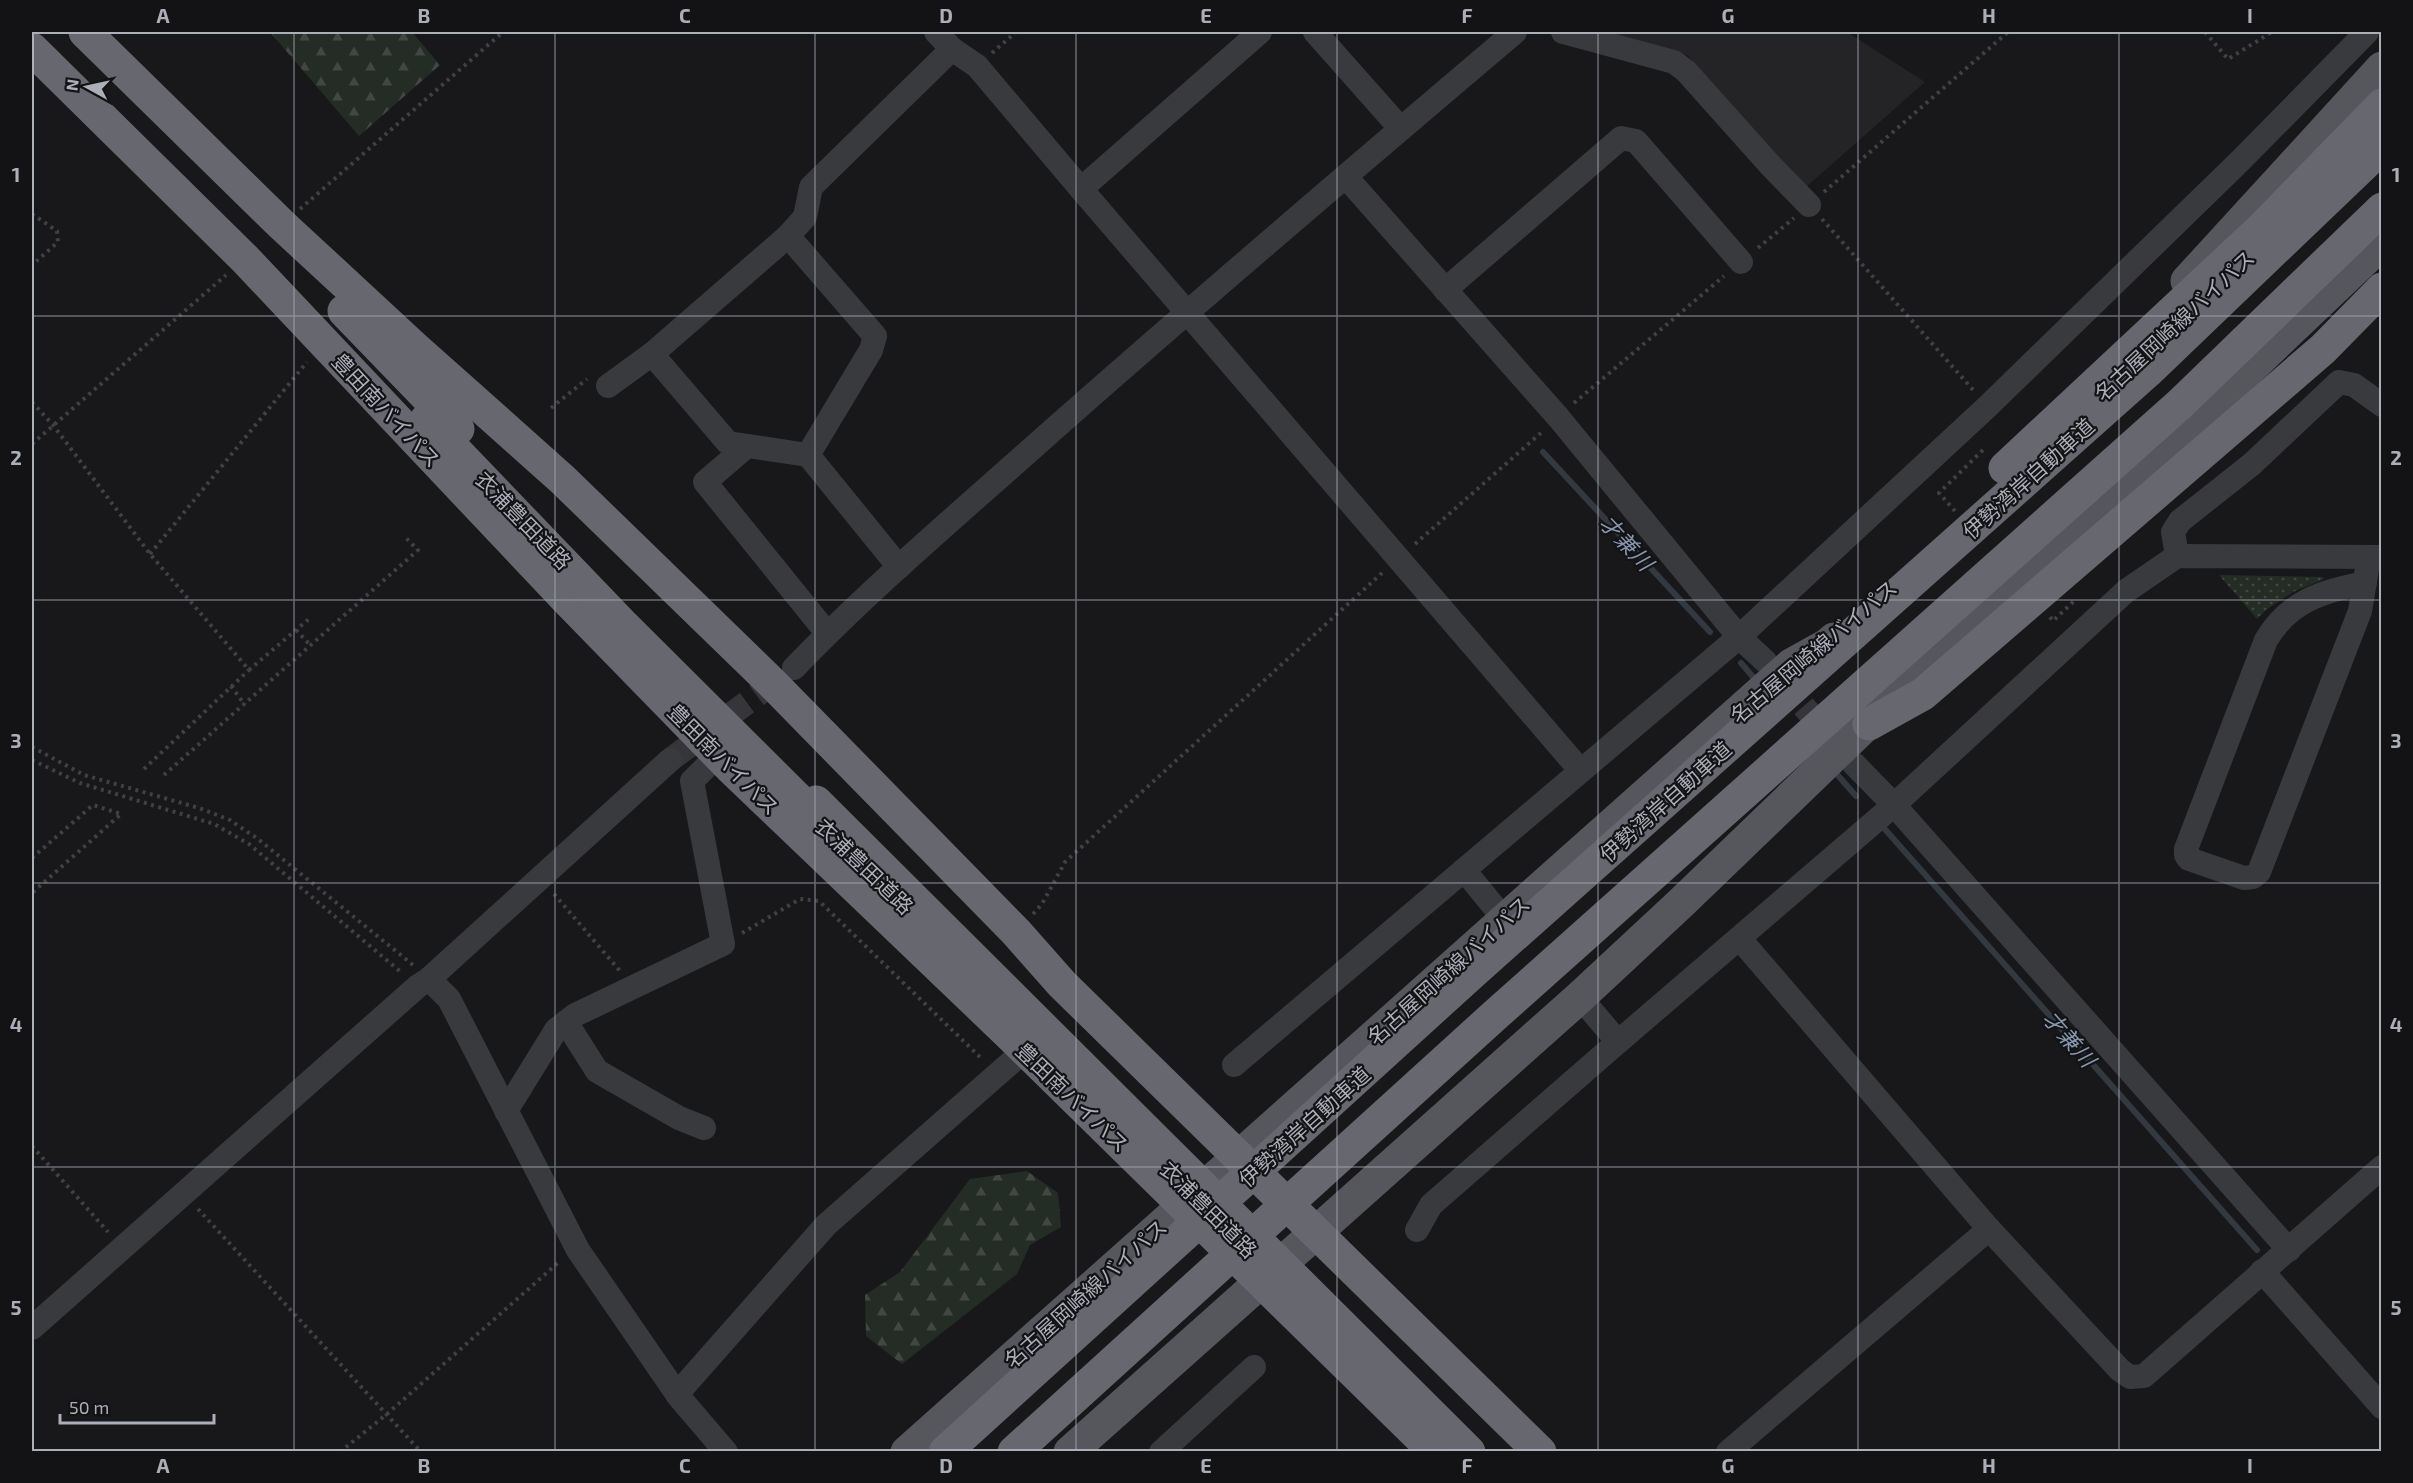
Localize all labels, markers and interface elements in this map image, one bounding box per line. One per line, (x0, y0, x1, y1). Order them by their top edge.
text: A (156, 3, 170, 27)
text: B (418, 3, 430, 27)
text: C (679, 3, 691, 27)
text: D (939, 3, 953, 27)
text: E (1200, 3, 1212, 27)
text: F (1461, 3, 1473, 27)
text: G (1722, 3, 1734, 27)
text: H (1982, 3, 1996, 27)
text: I (2247, 3, 2253, 27)
north arrow (57, 57, 117, 117)
text: N (61, 78, 82, 92)
text: 1 (12, 162, 20, 186)
text: 1 (2392, 162, 2400, 186)
street label: 名古屋岡崎線バイパス (2089, 244, 2259, 406)
street label: 豊田南バイパス (328, 348, 446, 472)
street label: 伊勢湾岸自動車道 (1957, 413, 2099, 543)
text: 2 (10, 445, 22, 469)
text: 2 (2390, 445, 2402, 469)
street label: 衣浦豊田道路 (471, 466, 577, 574)
water label: 才兼川 (1595, 509, 1660, 576)
street label: 名古屋岡崎線バイパス (1725, 574, 1901, 728)
street label: 豊田南バイパス (663, 698, 785, 820)
text: 3 (10, 728, 22, 752)
text: 3 (2390, 728, 2402, 752)
street label: 伊勢湾岸自動車道 (1594, 736, 1736, 866)
street label: 衣浦豊田道路 (811, 813, 919, 919)
street label: 名古屋岡崎線バイパス (1362, 891, 1534, 1049)
water label: 才兼川 (2039, 1005, 2103, 1073)
text: 4 (10, 1012, 23, 1036)
text: 4 (2390, 1012, 2403, 1036)
street label: 豊田南バイパス (1012, 1037, 1134, 1157)
street label: 伊勢湾岸自動車道 (1233, 1061, 1375, 1191)
street label: 衣浦豊田道路 (1156, 1156, 1262, 1262)
street label: 名古屋岡崎線バイパス (999, 1214, 1171, 1372)
text: 5 (10, 1295, 22, 1319)
text: 5 (2390, 1295, 2402, 1319)
scale bar (60, 1387, 214, 1425)
text: 50 m (69, 1396, 109, 1418)
text: A (156, 1453, 170, 1477)
text: B (418, 1453, 430, 1477)
text: C (679, 1453, 691, 1477)
text: D (939, 1453, 953, 1477)
text: E (1200, 1453, 1212, 1477)
text: F (1461, 1453, 1473, 1477)
text: G (1722, 1453, 1734, 1477)
text: H (1982, 1453, 1996, 1477)
text: I (2247, 1453, 2253, 1477)

